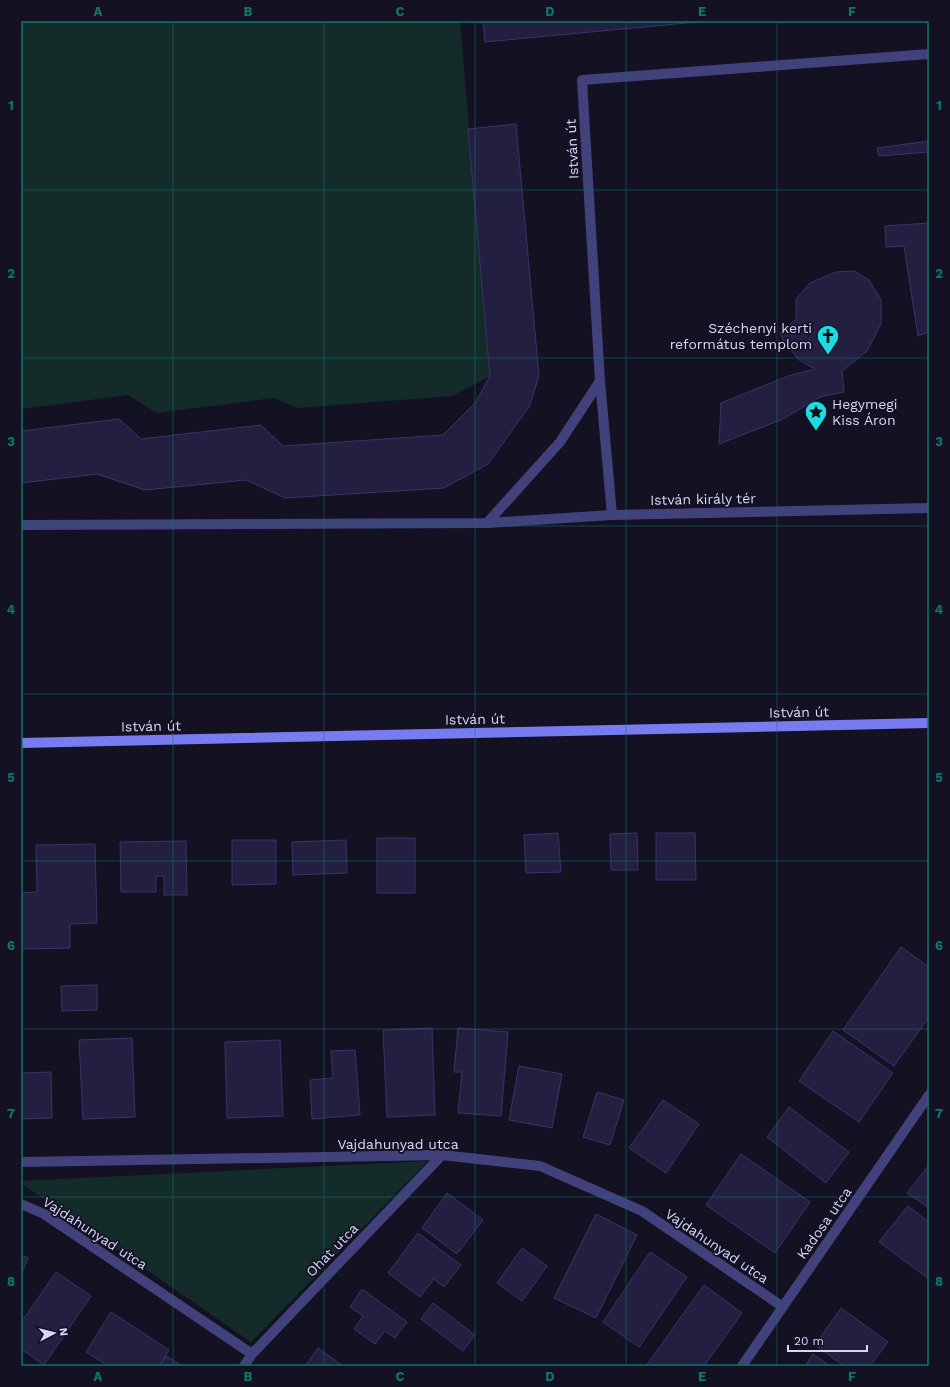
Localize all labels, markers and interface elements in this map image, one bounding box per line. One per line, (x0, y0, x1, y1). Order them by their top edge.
text: A (94, 4, 103, 19)
text: B (244, 4, 253, 19)
text: C (396, 4, 405, 19)
text: D (545, 4, 555, 19)
text: E (698, 4, 706, 19)
text: F (848, 4, 856, 19)
text: 1 (8, 98, 14, 113)
text: 1 (936, 98, 942, 113)
street label: István út (562, 118, 582, 179)
text: 2 (7, 266, 15, 281)
text: 2 (935, 266, 943, 281)
place label: Széchenyi kerti református templom (670, 320, 812, 352)
church icon: Széchenyi kerti református templom (815, 323, 841, 356)
place label: Hegymegi Kiss Áron (832, 396, 898, 428)
place icon: Hegymegi Kiss Áron (803, 399, 829, 432)
text: 3 (7, 434, 15, 449)
text: 3 (935, 434, 943, 449)
street label: István király tér (650, 490, 756, 508)
text: 4 (7, 602, 16, 617)
text: 4 (935, 602, 944, 617)
street label: István út (769, 703, 829, 721)
street label: István út (445, 710, 505, 728)
street label: István út (121, 717, 181, 735)
text: 5 (7, 770, 15, 785)
text: 5 (935, 770, 943, 785)
text: 6 (7, 938, 15, 953)
text: 6 (935, 938, 943, 953)
text: 7 (7, 1106, 15, 1121)
text: 7 (935, 1106, 943, 1121)
street label: Vajdahunyad utca (337, 1136, 459, 1152)
street label: Kadosa utca (793, 1184, 855, 1262)
street label: Vajdahunyad utca (40, 1193, 150, 1273)
street label: Vajdahunyad utca (662, 1205, 772, 1287)
street label: Ohat utca (303, 1220, 361, 1280)
text: 8 (7, 1274, 15, 1289)
text: 8 (935, 1274, 943, 1289)
north arrow (34, 1313, 74, 1353)
text: N (56, 1327, 70, 1337)
scale bar (788, 1327, 867, 1353)
text: 20 m (794, 1334, 824, 1348)
text: A (94, 1369, 103, 1384)
text: B (244, 1369, 253, 1384)
text: C (396, 1369, 405, 1384)
text: D (545, 1369, 555, 1384)
text: E (698, 1369, 706, 1384)
text: F (848, 1369, 856, 1384)

